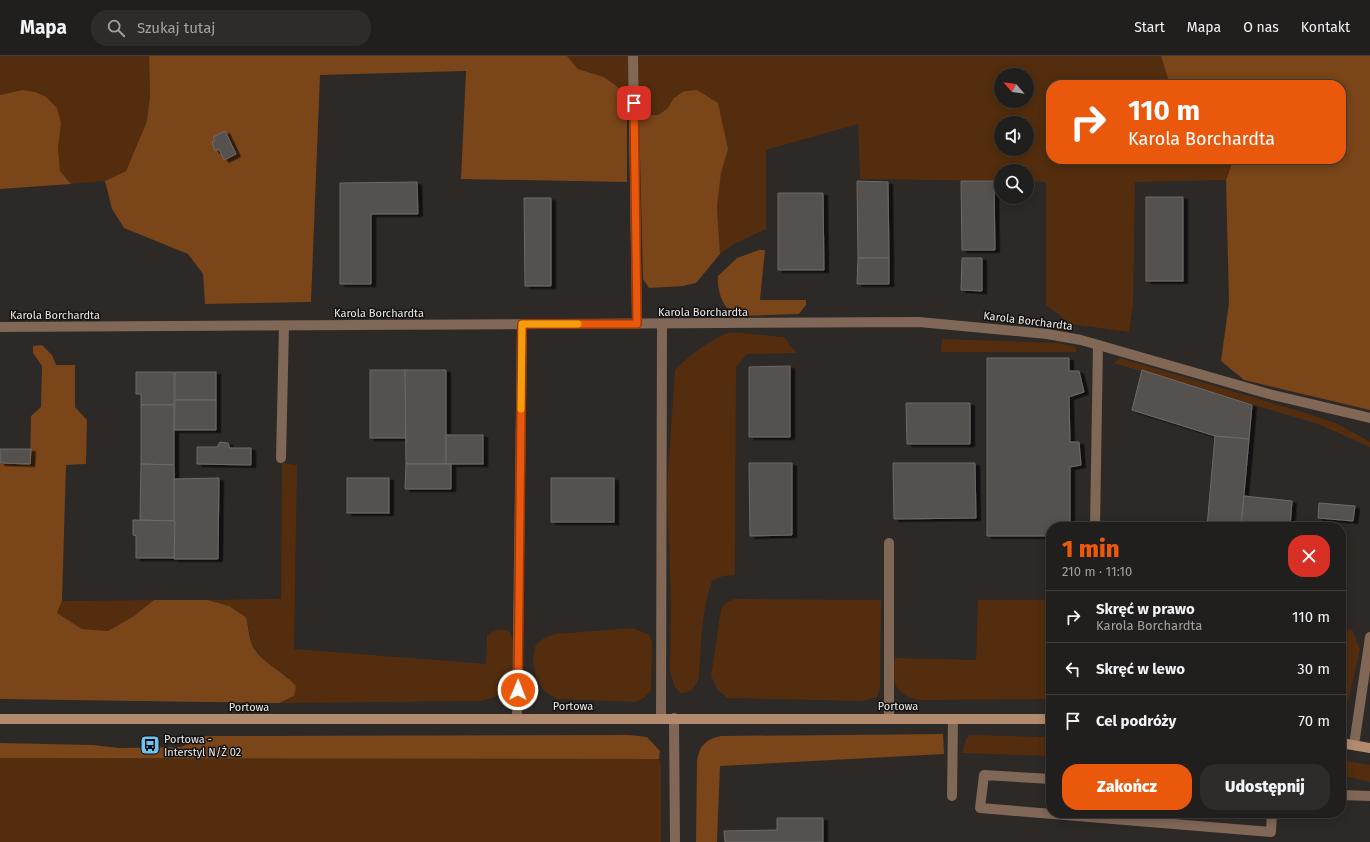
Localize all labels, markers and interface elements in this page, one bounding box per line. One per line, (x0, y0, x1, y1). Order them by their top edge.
search box (91, 10, 371, 46)
text: Mapa (20, 16, 67, 39)
icon: search (105, 17, 127, 39)
text: Szukaj tutaj (137, 19, 215, 37)
text: Start (1134, 19, 1165, 36)
text: Mapa (1187, 19, 1221, 36)
text: O nas (1243, 19, 1279, 36)
text: Kontakt (1301, 19, 1350, 36)
north arrow (994, 68, 1034, 108)
map controls (994, 68, 1034, 204)
pin (617, 86, 651, 120)
icon: arrive (623, 92, 645, 114)
text: 110 m (1128, 94, 1200, 127)
icon: right (1062, 96, 1114, 148)
button: sound (994, 116, 1034, 156)
text: Karola Borchardta (1128, 128, 1275, 150)
button: search (994, 164, 1034, 204)
street label: Karola Borchardta (658, 306, 748, 319)
street label: Karola Borchardta (334, 307, 424, 320)
street label: Karola Borchardta (10, 309, 100, 322)
street label: Karola Borchardta (983, 309, 1073, 333)
text: 1 min (1062, 535, 1120, 563)
button: close (1288, 535, 1330, 577)
text: 210 m · 11:10 (1062, 564, 1132, 579)
text: Skręć w prawo (1096, 600, 1195, 618)
icon: right (1062, 606, 1084, 628)
text: 110 m (1292, 608, 1330, 626)
text: Karola Borchardta (1096, 618, 1202, 633)
icon: left (1062, 658, 1084, 680)
text: Skręć w lewo (1096, 660, 1185, 678)
text: 30 m (1297, 660, 1330, 678)
position arrow (497, 669, 539, 711)
street label: Portowa (553, 700, 593, 713)
street label: Portowa (878, 700, 918, 713)
street label: Portowa (229, 701, 269, 714)
icon: arrive (1062, 710, 1084, 732)
text: Cel podróży (1096, 712, 1176, 730)
text: 70 m (1298, 712, 1330, 730)
place label: Portowa - Interstyl N/Ż 02 (164, 733, 241, 759)
bus stop icon: Portowa - Interstyl N/Ż 02 (139, 734, 161, 756)
button: Zakończ (1062, 764, 1192, 810)
button: Udostępnij (1200, 764, 1330, 810)

